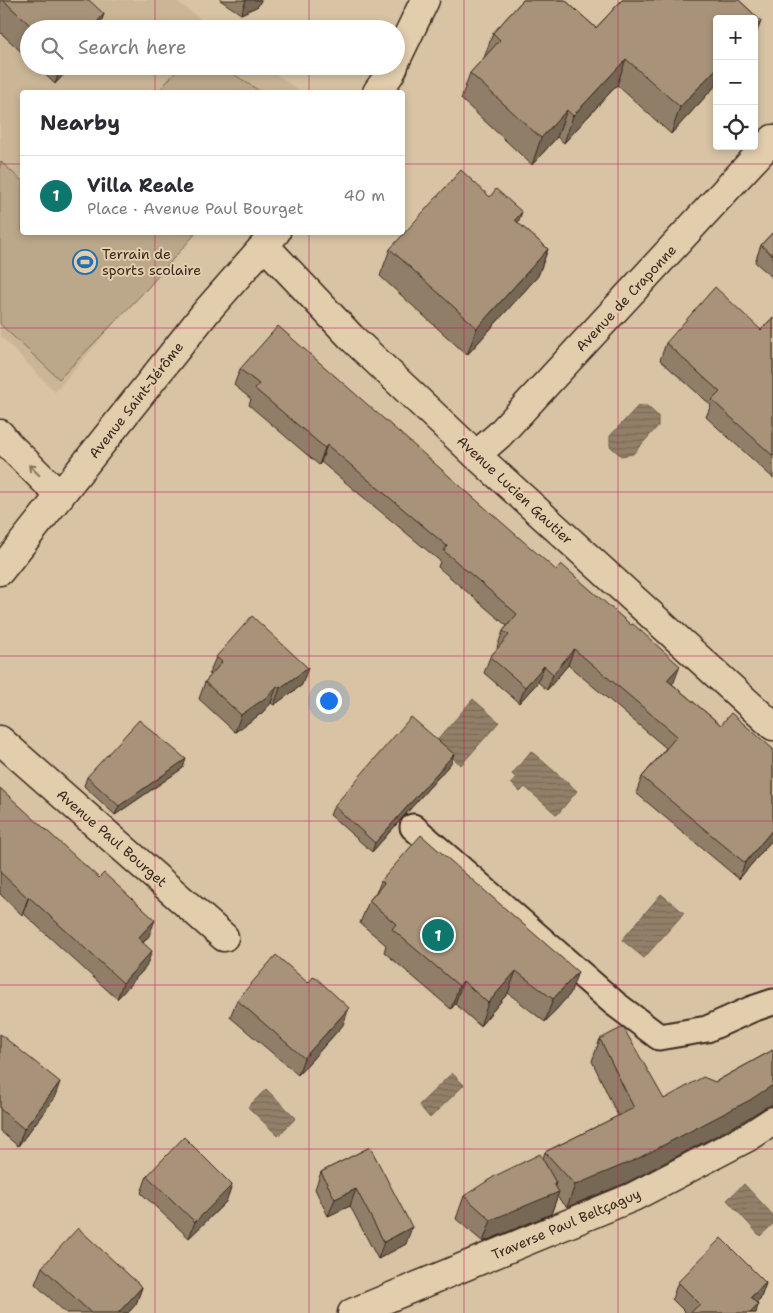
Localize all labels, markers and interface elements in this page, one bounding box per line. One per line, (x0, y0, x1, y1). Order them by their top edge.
map controls (713, 15, 758, 150)
button: + (713, 15, 758, 60)
search box (20, 20, 405, 75)
icon: search (38, 34, 66, 62)
text: Search here (78, 35, 187, 60)
button: − (713, 60, 758, 105)
button: locate (713, 105, 758, 150)
text: Nearby (40, 109, 120, 137)
text: Villa Reale (87, 173, 194, 198)
text: 1 (52, 185, 60, 206)
text: 40 m (343, 185, 385, 206)
text: Place · Avenue Paul Bourget (87, 198, 304, 219)
street label: Avenue de Craponne (572, 241, 680, 355)
place label: Terrain de sports scolaire (102, 245, 201, 279)
sports icon: Terrain de sports scolaire (72, 249, 98, 275)
street label: Avenue Saint-Jérôme (85, 338, 187, 462)
street label: Avenue Lucien Gautier (453, 432, 577, 549)
one-way arrow (28, 464, 41, 476)
your location (316, 688, 342, 714)
street label: Avenue Paul Bourget (53, 785, 171, 891)
pin: 1 (422, 916, 454, 954)
street label: Traverse Paul Beltçaguy (489, 1184, 643, 1264)

